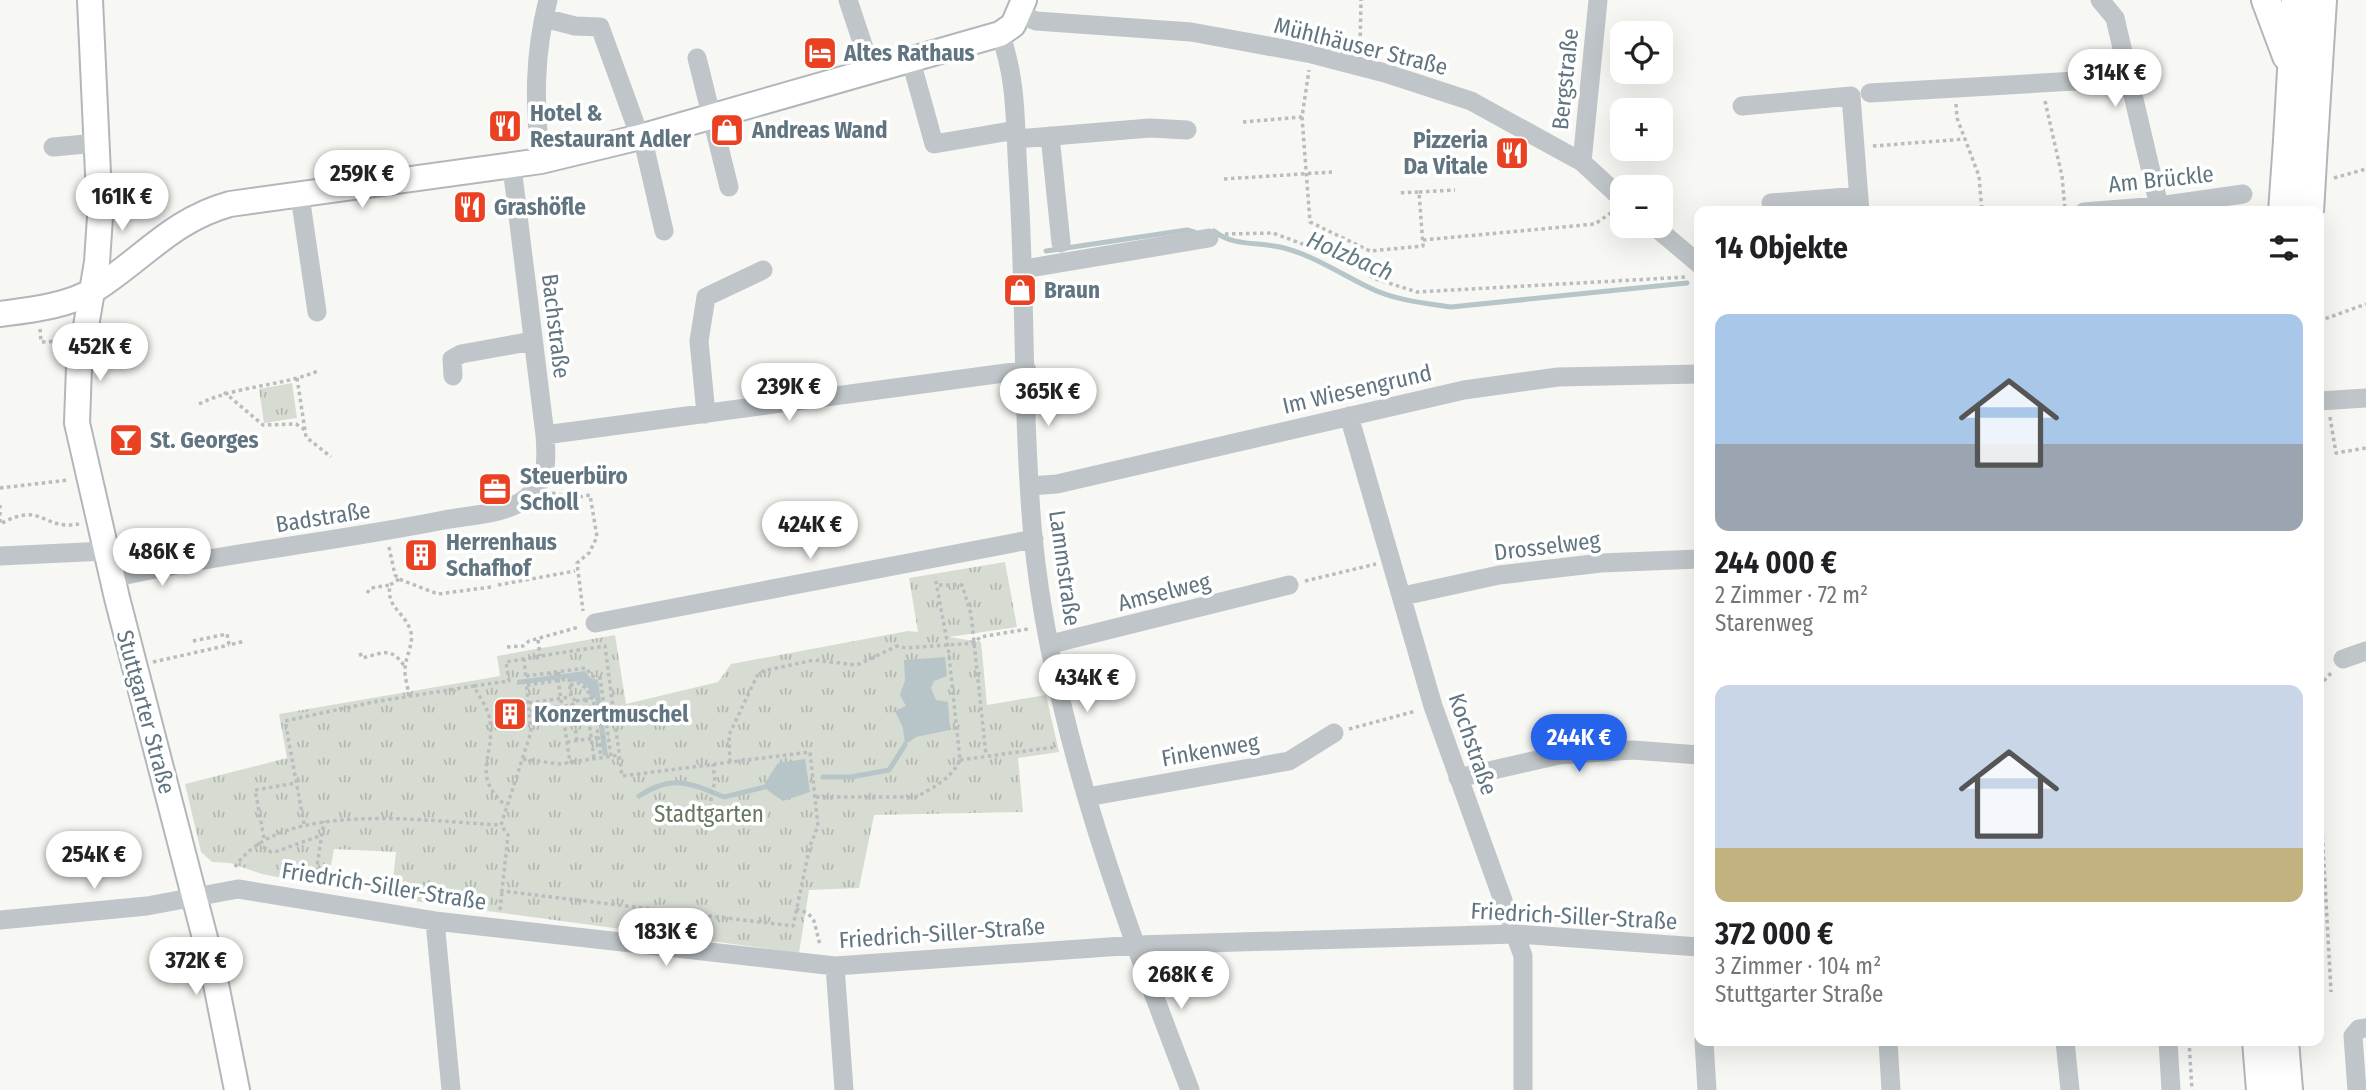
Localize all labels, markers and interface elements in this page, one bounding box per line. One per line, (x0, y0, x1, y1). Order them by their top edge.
street label: Mühlhäuser Straße (1271, 11, 1451, 81)
map controls (1610, 21, 1673, 238)
button: locate (1610, 21, 1673, 84)
street label: Bergstraße (1546, 27, 1584, 131)
hotel icon: Altes Rathaus (801, 34, 839, 72)
place label: Altes Rathaus (843, 39, 975, 67)
pin: 314K € (2058, 50, 2172, 109)
text: 314K € (2084, 58, 2146, 86)
button: + (1610, 98, 1673, 161)
place label: Hotel & Restaurant Adler (530, 99, 692, 153)
restaurant icon: Hotel & Restaurant Adler (486, 107, 524, 145)
shop icon: Andreas Wand (708, 111, 746, 149)
place label: Andreas Wand (751, 116, 888, 144)
place label: Pizzeria Da Vitale (1403, 126, 1488, 180)
restaurant icon: Pizzeria Da Vitale (1493, 134, 1531, 172)
pin: 259K € (305, 150, 419, 210)
text: 259K € (330, 159, 394, 187)
street label: Am Brückle (2107, 160, 2215, 198)
pin: 161K € (65, 174, 179, 233)
button: − (1610, 175, 1673, 238)
text: 161K € (92, 182, 152, 210)
restaurant icon: Grashöfle (451, 188, 489, 226)
place label: Grashöfle (494, 193, 586, 221)
water label: Holzbach (1303, 225, 1397, 287)
icon: filters (2265, 229, 2303, 267)
text: 14 Objekte (1715, 230, 1848, 266)
shop icon: Braun (1001, 271, 1039, 309)
street label: Bachstraße (536, 272, 576, 380)
place label: Braun (1044, 276, 1100, 304)
pin: 452K € (43, 324, 157, 383)
text: 452K € (68, 332, 132, 360)
street label: Im Wiesengrund (1280, 358, 1434, 420)
icon: home (1946, 360, 2072, 486)
pin: 239K € (732, 364, 846, 423)
pin: 365K € (991, 368, 1105, 428)
text: 239K € (757, 372, 821, 400)
text: 365K € (1016, 377, 1080, 405)
bar icon: St. Georges (107, 421, 145, 459)
place label: St. Georges (150, 426, 259, 454)
place label: Steuerbüro Scholl (520, 462, 628, 516)
office icon: Steuerbüro Scholl (476, 470, 514, 508)
street label: Badstraße (274, 496, 372, 538)
pin: 424K € (753, 502, 867, 561)
street label: Lammstraße (1043, 508, 1087, 628)
text: 424K € (778, 510, 842, 538)
street label: Drosselweg (1492, 526, 1602, 566)
pin: 486K € (105, 528, 219, 588)
place label: Herrenhaus Schafhof (446, 528, 557, 582)
building icon: Herrenhaus Schafhof (402, 536, 440, 574)
text: 486K € (129, 537, 195, 565)
text: 244 000 € (1715, 545, 1837, 581)
street label: Amselweg (1115, 567, 1213, 617)
text: 2 Zimmer · 72 m² (1715, 581, 1868, 609)
text: Starenweg (1715, 609, 1813, 637)
street label: Stuttgarter Straße (111, 627, 181, 797)
pin: 434K € (1030, 654, 1144, 714)
text: 434K € (1055, 663, 1119, 691)
street label: Kochstraße (1443, 690, 1503, 798)
building icon: Konzertmuschel (491, 695, 529, 733)
place label: Konzertmuschel (534, 700, 689, 728)
pin: 244K € (1522, 714, 1636, 774)
text: 244K € (1547, 723, 1611, 751)
street label: Finkenweg (1159, 728, 1261, 772)
icon: home (1946, 731, 2072, 857)
park label: Stadtgarten (654, 800, 764, 828)
pin: 254K € (37, 832, 151, 891)
text: 254K € (62, 840, 126, 868)
street label: Friedrich-Siller-Straße (280, 856, 488, 916)
street label: Friedrich-Siller-Straße (1470, 897, 1678, 935)
pin: 183K € (609, 908, 723, 968)
street label: Friedrich-Siller-Straße (838, 912, 1046, 954)
text: 372 000 € (1715, 916, 1833, 952)
text: 183K € (634, 917, 698, 945)
pin: 372K € (139, 937, 253, 997)
text: 372K € (165, 946, 227, 974)
pin: 268K € (1124, 951, 1238, 1011)
text: 3 Zimmer · 104 m² (1715, 952, 1881, 980)
text: 268K € (1148, 960, 1214, 988)
text: Stuttgarter Straße (1715, 980, 1883, 1008)

